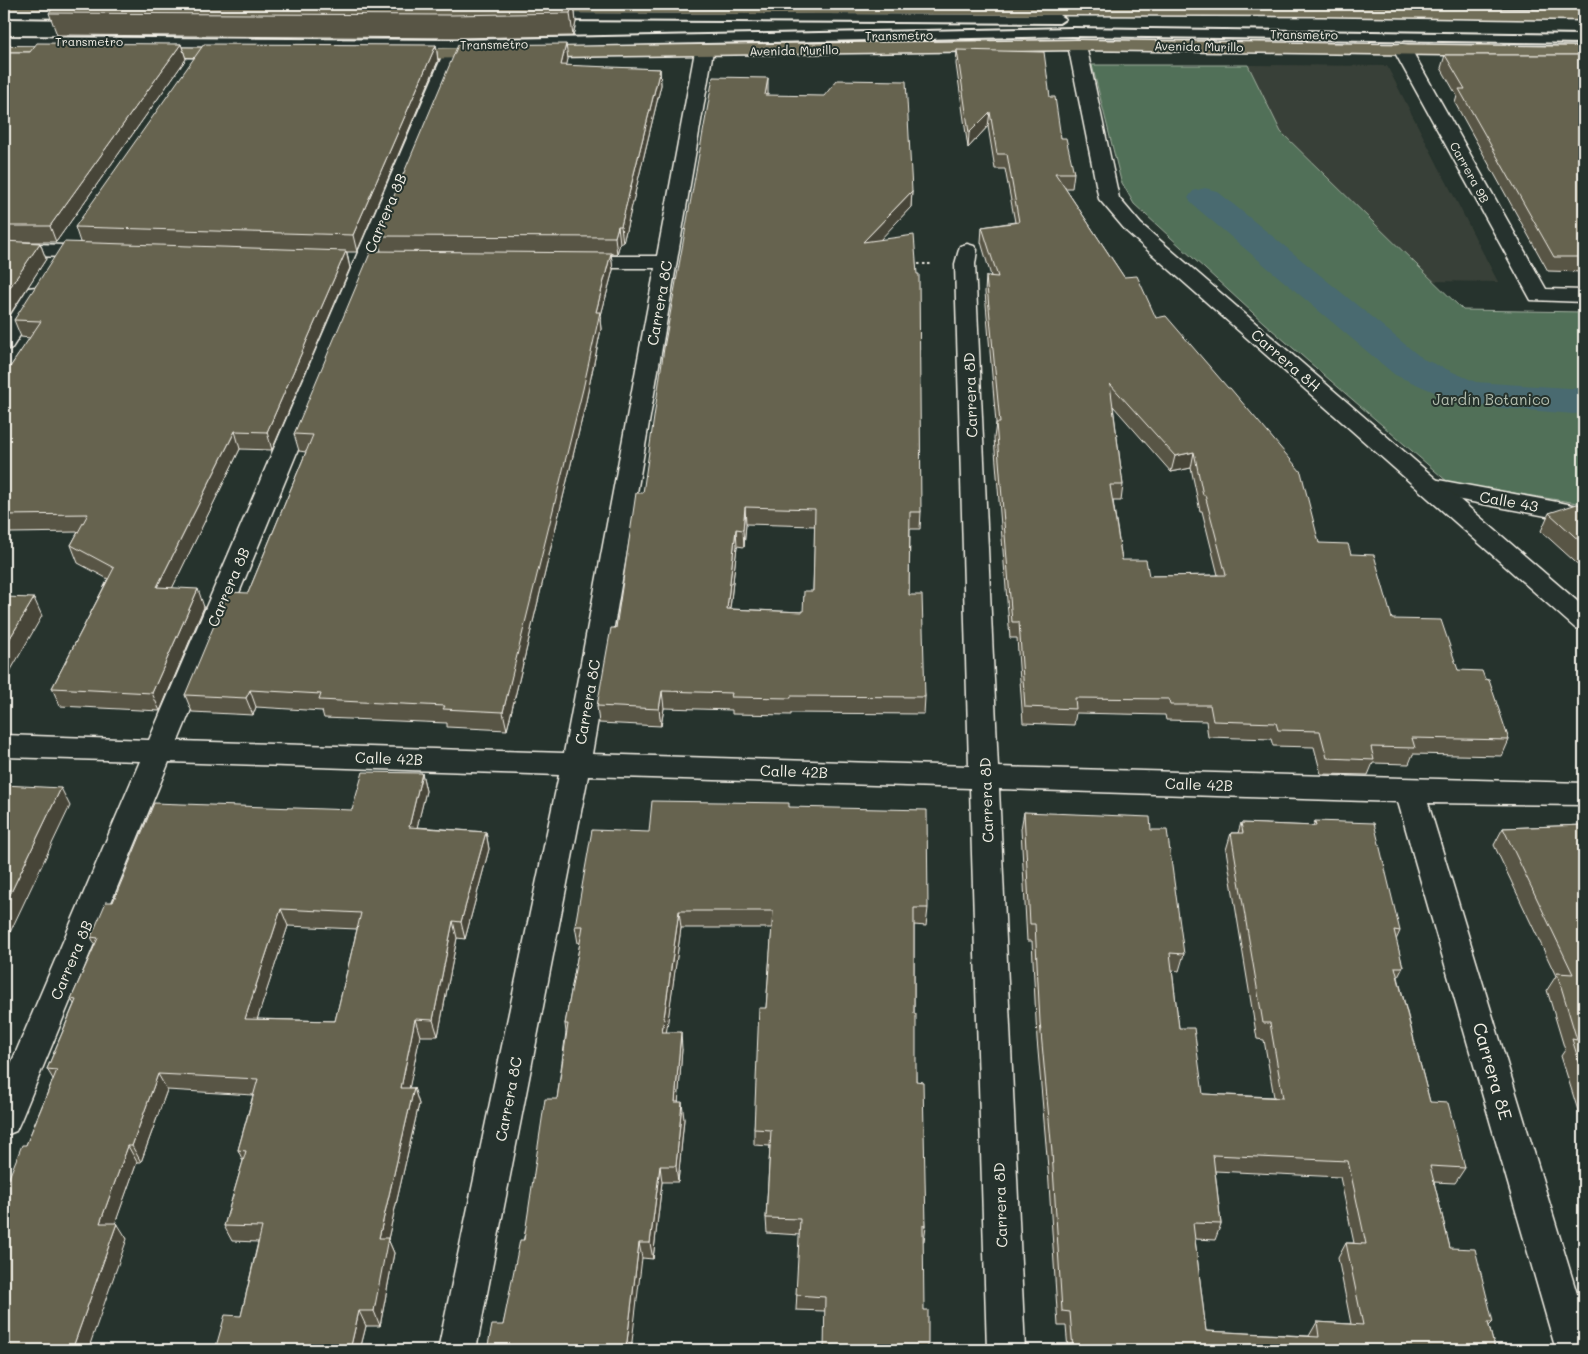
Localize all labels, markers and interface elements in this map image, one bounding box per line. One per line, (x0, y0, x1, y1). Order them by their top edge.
street label: Transmetro (1270, 25, 1338, 43)
street label: Transmetro (865, 26, 933, 44)
street label: Transmetro (55, 33, 123, 49)
street label: Transmetro (460, 35, 528, 53)
street label: Avenida Murillo (1154, 37, 1244, 55)
street label: Avenida Murillo (749, 41, 839, 59)
street label: Carrera 9B (1447, 139, 1493, 205)
street label: Carrera 8B (359, 170, 411, 256)
street label: Carrera 8C (642, 259, 676, 347)
street label: Carrera 8H (1247, 324, 1325, 396)
street label: Carrera 8D (959, 352, 981, 438)
park label: Jardín Botanico (1432, 389, 1550, 409)
street label: Calle 43 (1478, 486, 1540, 516)
street label: Carrera 8B (202, 544, 254, 630)
street label: Carrera 8C (570, 658, 604, 746)
street label: Calle 42B (355, 747, 423, 769)
street label: Carrera 8D (975, 757, 997, 843)
street label: Calle 42B (760, 760, 828, 782)
street label: Calle 42B (1165, 773, 1233, 795)
street label: Carrera 8B (45, 917, 97, 1003)
street label: Carrera 8E (1468, 1019, 1518, 1123)
street label: Carrera 8C (490, 1055, 526, 1143)
street label: Carrera 8D (989, 1162, 1011, 1248)

